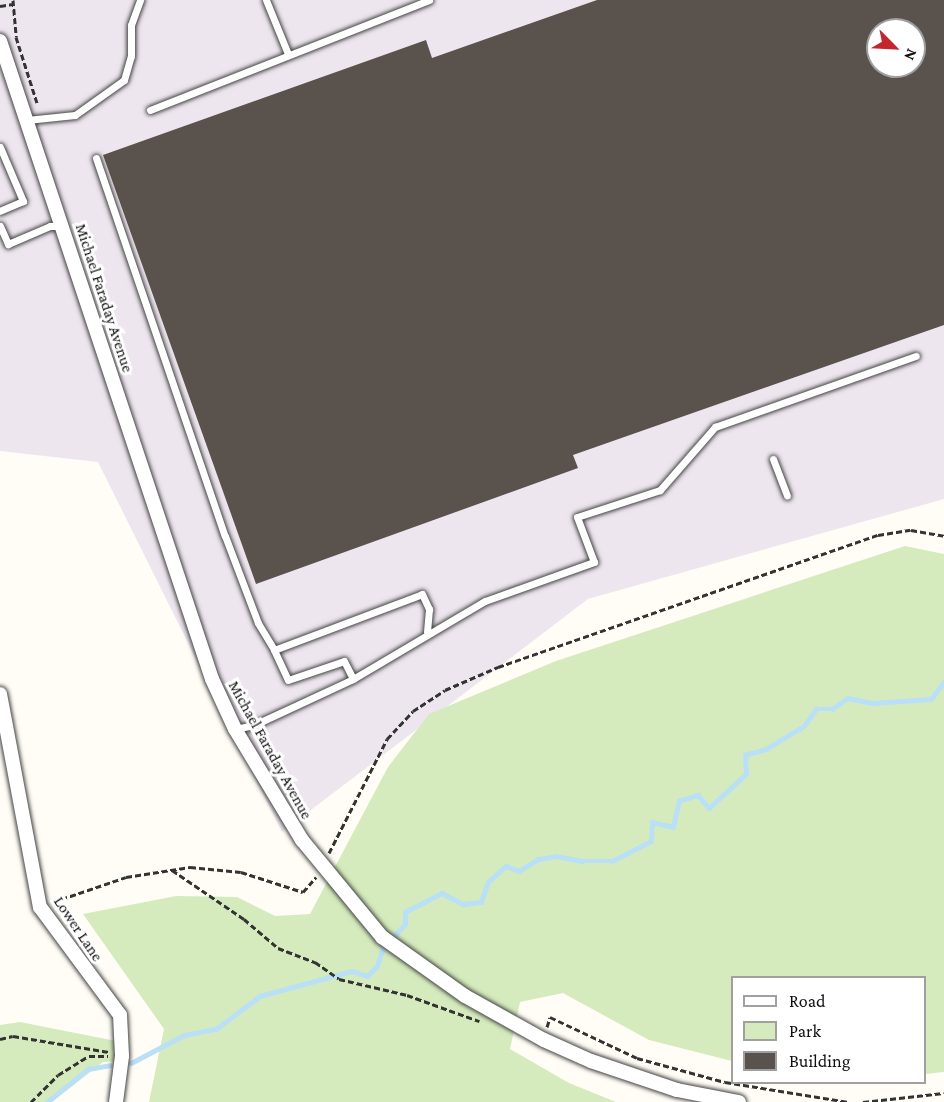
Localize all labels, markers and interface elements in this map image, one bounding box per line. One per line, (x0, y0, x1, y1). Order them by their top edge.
north arrow (866, 18, 926, 78)
text: N (901, 46, 921, 63)
street label: Michael Faraday Avenue (71, 221, 137, 375)
street label: Michael Faraday Avenue (224, 677, 316, 823)
street label: Lower Lane (49, 893, 107, 965)
legend (731, 976, 926, 1084)
text: Road (789, 991, 826, 1011)
text: Park (789, 1021, 821, 1041)
text: Building (789, 1051, 850, 1071)

